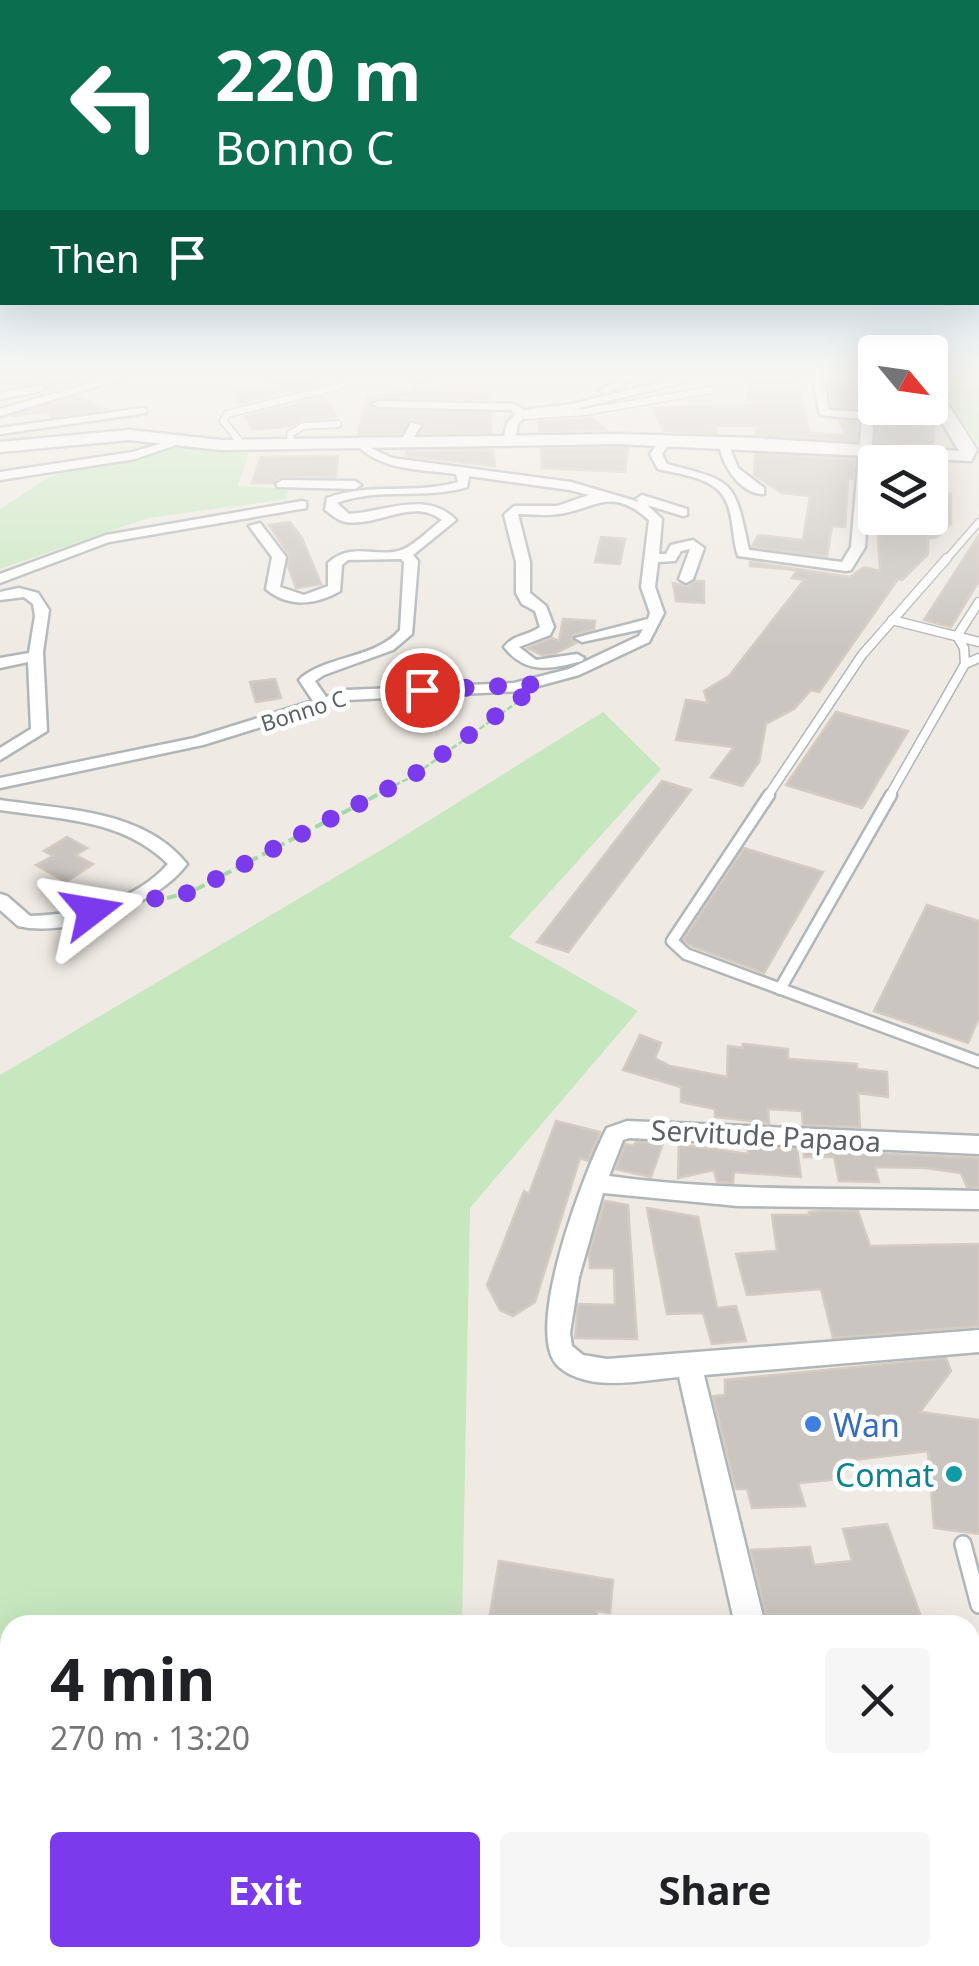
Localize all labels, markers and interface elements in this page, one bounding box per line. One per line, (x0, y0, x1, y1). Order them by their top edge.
text: 220 m (215, 26, 422, 122)
icon: left (50, 40, 180, 170)
text: Bonno C (215, 117, 394, 178)
icon: arrive (160, 230, 215, 285)
text: Then (50, 232, 140, 284)
north arrow (858, 335, 948, 425)
map controls (858, 335, 948, 535)
button: layers (858, 445, 948, 535)
pin (380, 648, 465, 733)
icon: arrive (395, 663, 450, 718)
street label: Bonno C (257, 682, 349, 738)
position arrow (40, 859, 144, 963)
street label: Servitude Papaoa (650, 1110, 882, 1160)
place label: Wan (833, 1403, 900, 1446)
marker: Wan (802, 1413, 824, 1435)
place label: Comat (835, 1453, 934, 1496)
marker: Comat (943, 1463, 965, 1485)
text: 4 min (50, 1637, 215, 1719)
button: close (825, 1648, 930, 1753)
text: 270 m · 13:20 (50, 1716, 250, 1759)
button: Exit (50, 1832, 480, 1947)
button: Share (500, 1832, 930, 1947)

